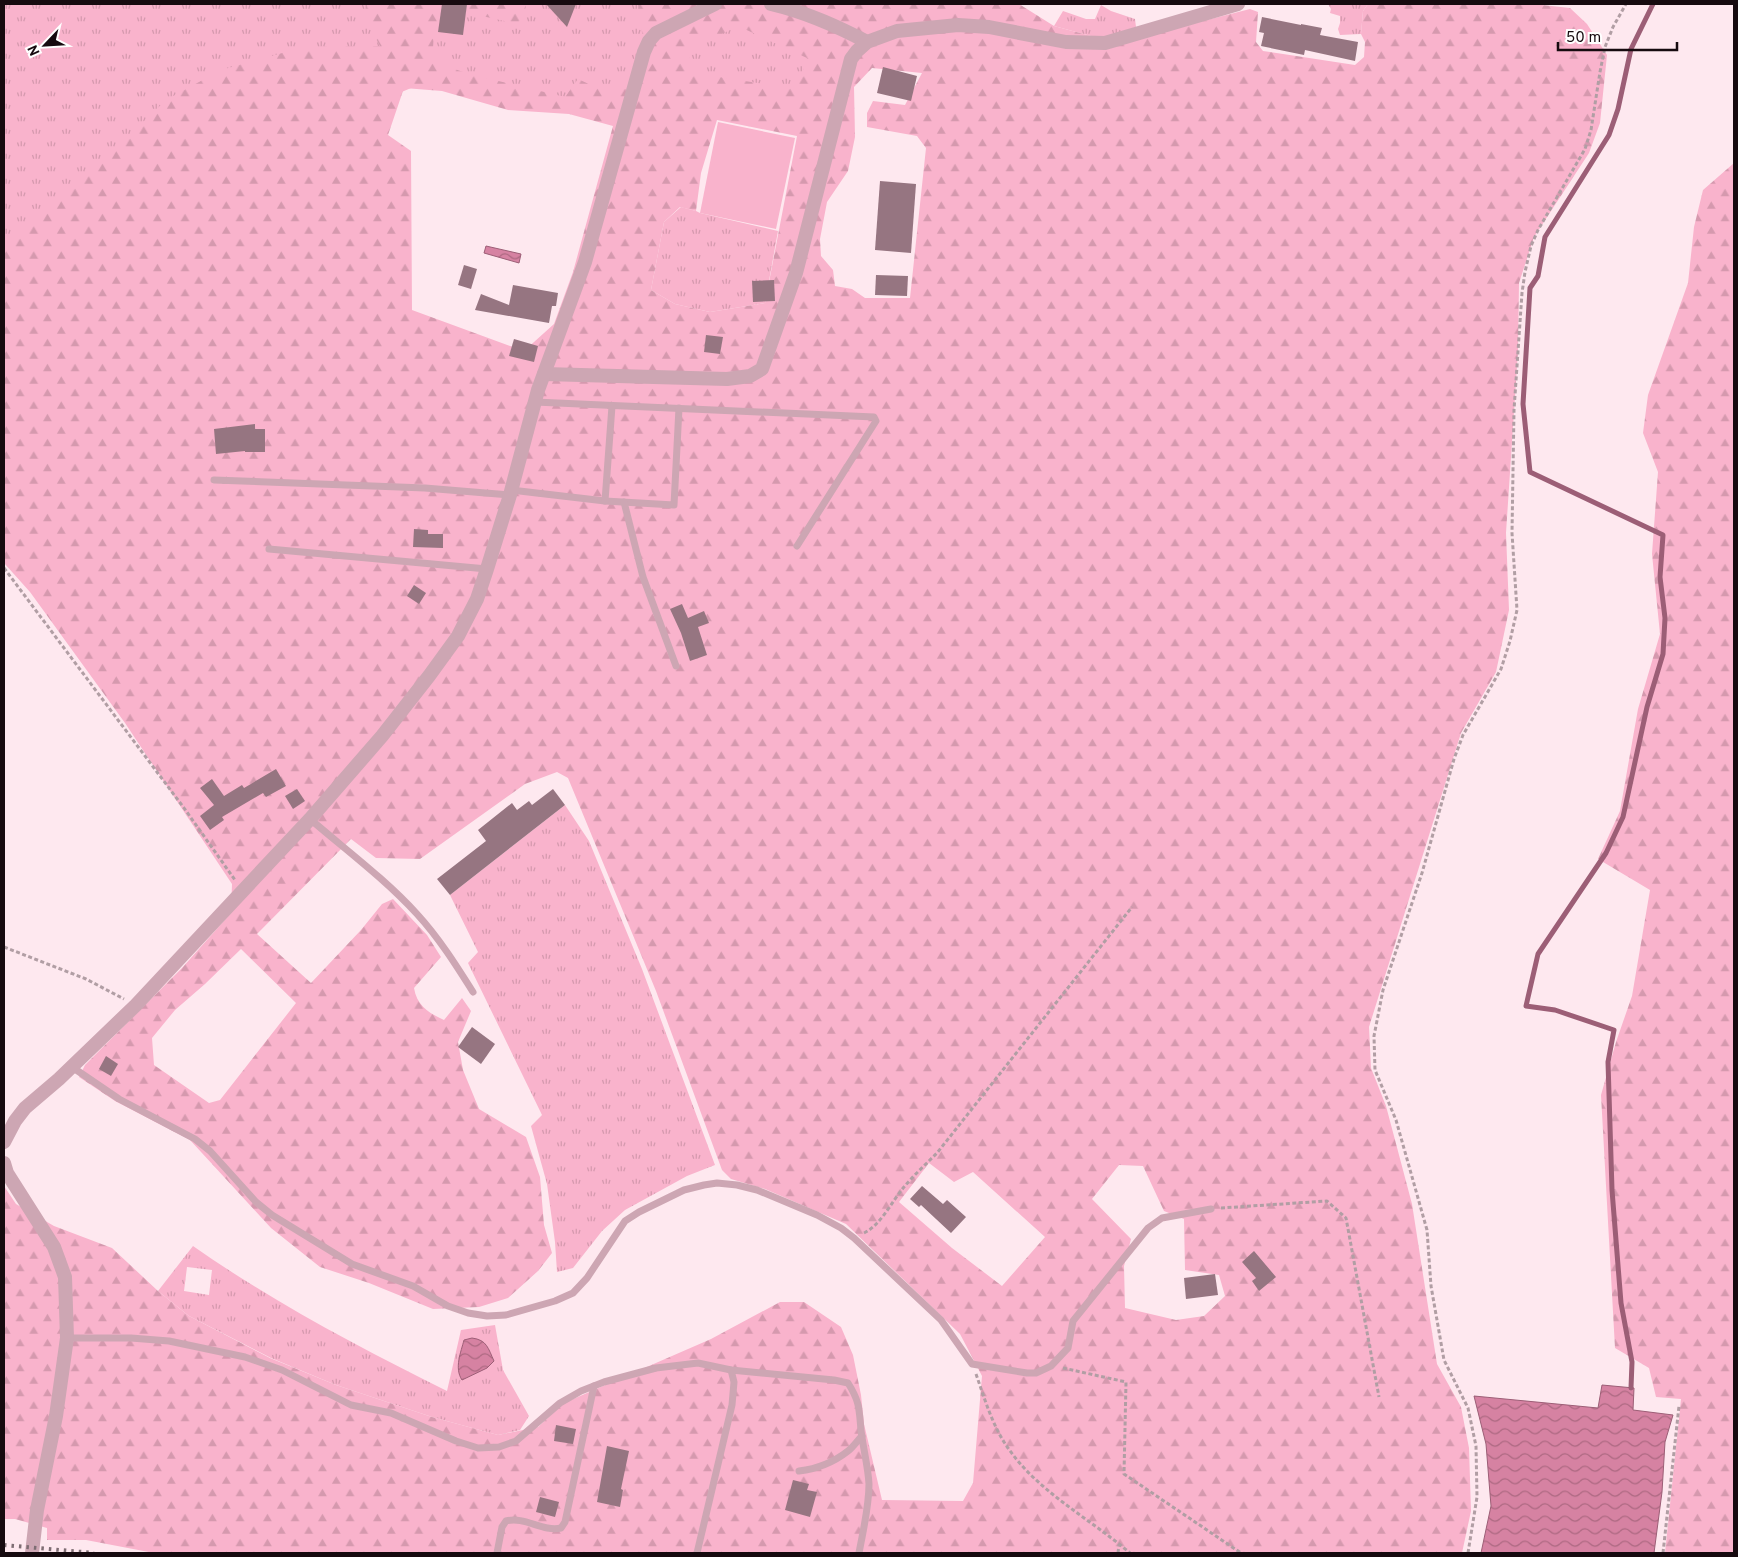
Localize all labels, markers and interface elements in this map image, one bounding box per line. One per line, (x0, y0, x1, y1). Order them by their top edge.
north arrow (20, 20, 70, 70)
scale bar (1558, 20, 1677, 52)
text: 50 m (1566, 29, 1601, 48)
text: N (25, 42, 44, 58)

